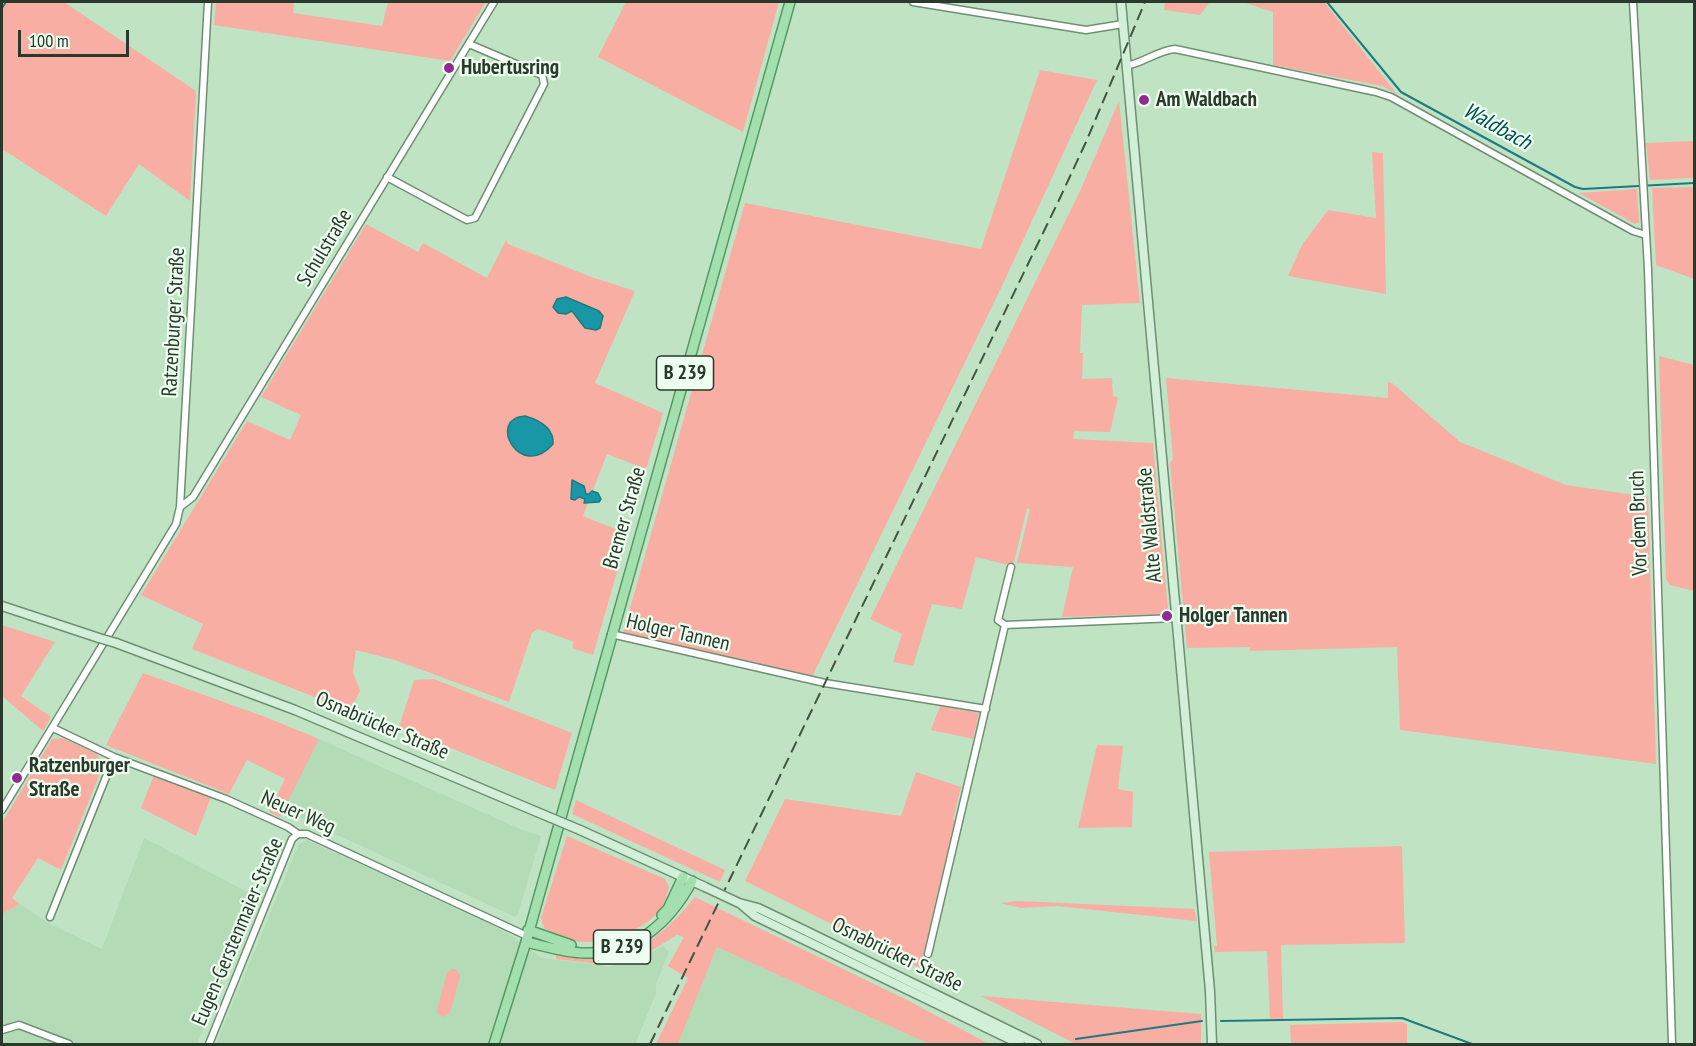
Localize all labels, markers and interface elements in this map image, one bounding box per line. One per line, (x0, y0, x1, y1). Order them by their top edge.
scale bar (21, 18, 132, 56)
text: 100 m (29, 29, 69, 52)
place label: Hubertusring (461, 55, 559, 81)
marker: Hubertusring (442, 61, 456, 75)
place label: Am Waldbach (1156, 87, 1257, 113)
marker: Am Waldbach (1137, 93, 1151, 107)
water label: Waldbach (1459, 98, 1535, 156)
street label: Schulstraße (292, 205, 358, 291)
street label: Ratzenburger Straße (158, 247, 190, 397)
road number: B 239 (656, 356, 714, 390)
street label: Bremer Straße (598, 464, 652, 572)
street label: Alte Waldstraße (1132, 466, 1168, 584)
street label: Vor dem Bruch (1625, 470, 1653, 576)
place label: Holger Tannen (1179, 603, 1287, 629)
street label: Holger Tannen (624, 609, 732, 657)
marker: Holger Tannen (1160, 609, 1174, 623)
street label: Osnabrücker Straße (312, 687, 452, 765)
place label: Ratzenburger Straße (29, 753, 130, 803)
marker: Ratzenburger Straße (10, 771, 24, 785)
street label: Neuer Weg (257, 785, 339, 841)
street label: Eugen-Gerstenmaier-Straße (187, 834, 289, 1030)
street label: Osnabrücker Straße (828, 912, 966, 998)
road number: B 239 (594, 930, 650, 964)

